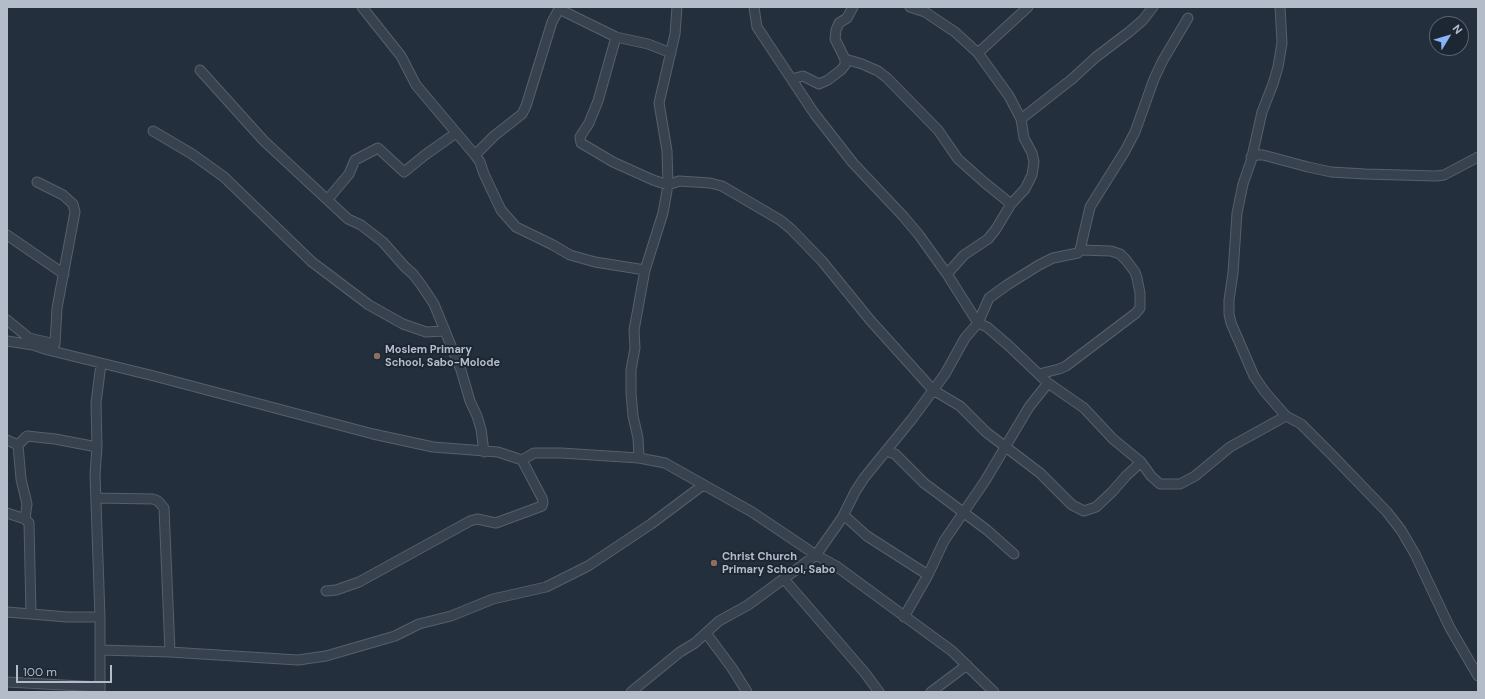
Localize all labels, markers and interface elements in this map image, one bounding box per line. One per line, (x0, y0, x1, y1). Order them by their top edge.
north arrow (1429, 16, 1469, 56)
text: N (1450, 22, 1466, 37)
place label: Moslem Primary School, Sabo-Molode (385, 343, 500, 369)
marker: Moslem Primary School, Sabo-Molode (372, 351, 382, 361)
place label: Christ Church Primary School, Sabo (722, 550, 836, 576)
marker: Christ Church Primary School, Sabo (709, 558, 719, 568)
scale bar (18, 657, 114, 683)
text: 100 m (23, 664, 57, 680)

